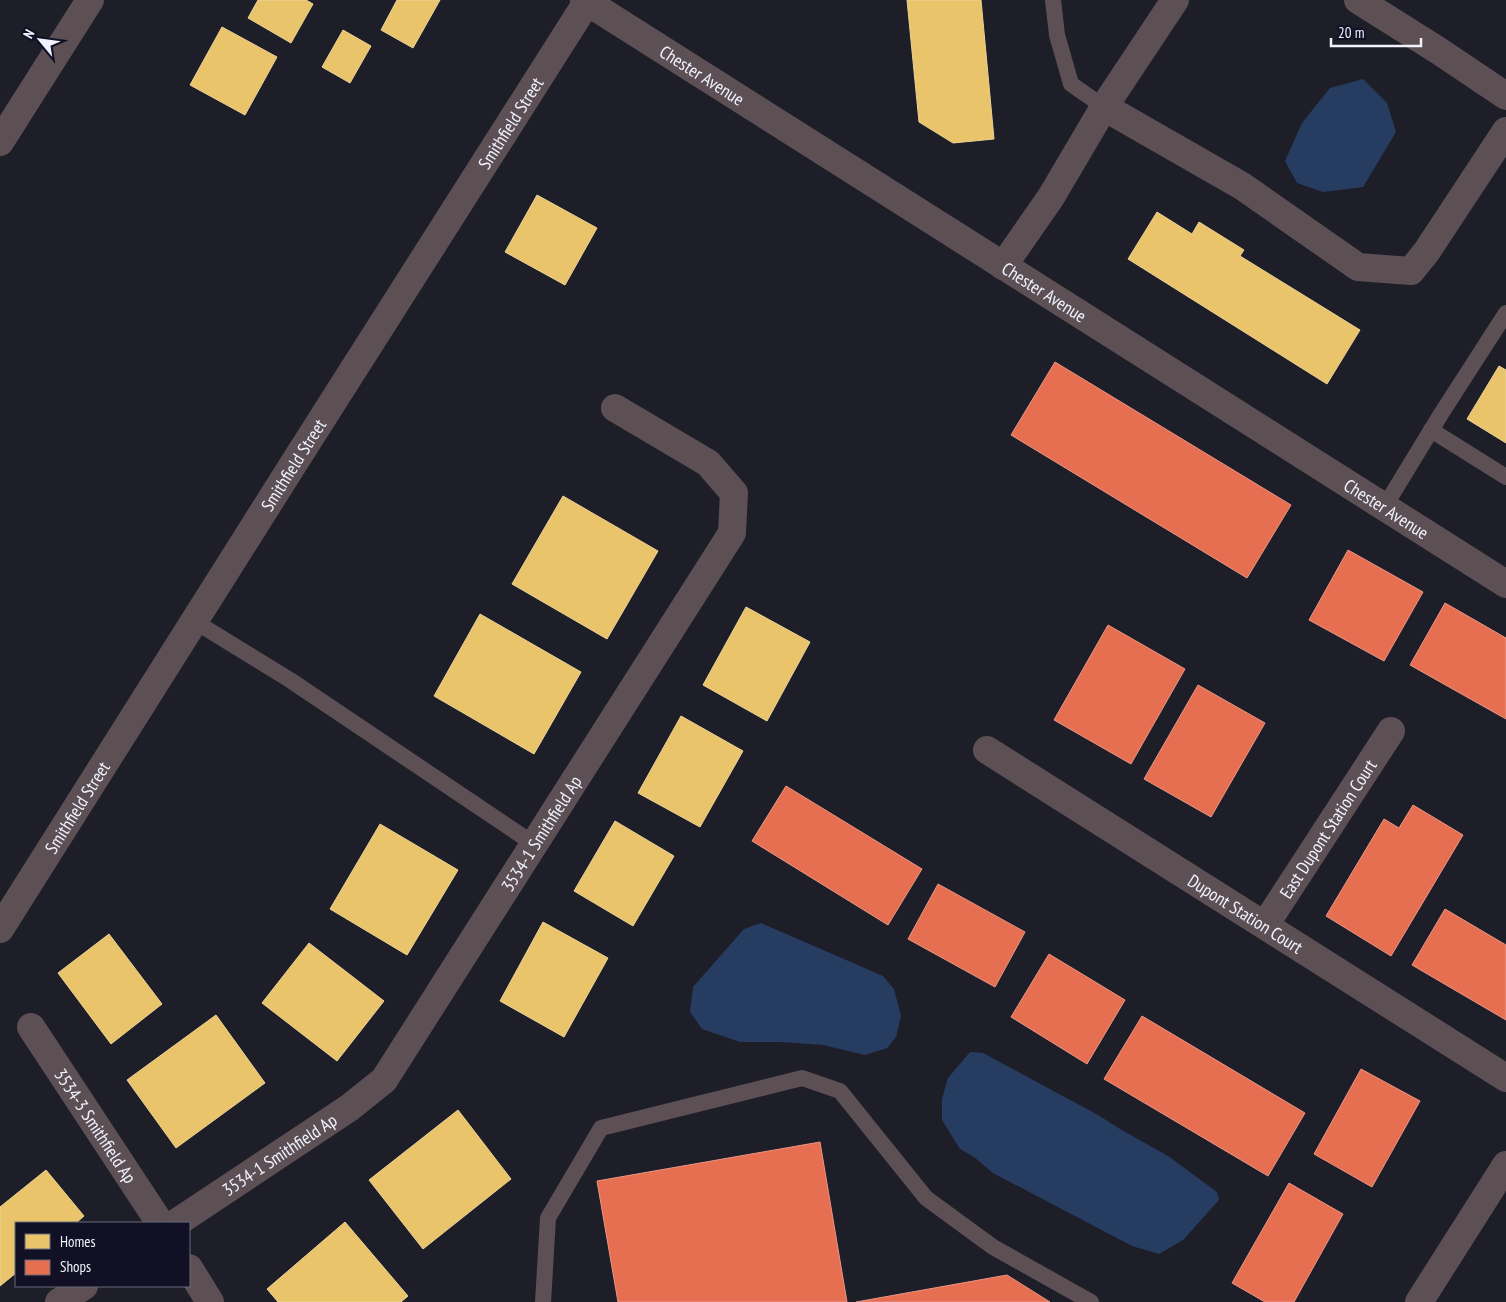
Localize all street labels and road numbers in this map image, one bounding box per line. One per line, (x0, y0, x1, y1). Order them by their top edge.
street label: Chester Avenue (656, 40, 749, 110)
street label: Smithfield Street (472, 73, 548, 173)
street label: Chester Avenue (998, 256, 1091, 327)
street label: Smithfield Street (255, 414, 331, 515)
street label: Chester Avenue (1340, 473, 1433, 544)
street label: East Dupont Station Court (1274, 755, 1381, 902)
street label: Smithfield Street (39, 757, 115, 858)
street label: 3534-1 Smithfield Ap (496, 771, 586, 895)
street label: Dupont Station Court (1184, 869, 1307, 958)
street label: 3534-3 Smithfield Ap (50, 1064, 142, 1188)
street label: 3534-1 Smithfield Ap (218, 1108, 341, 1201)

